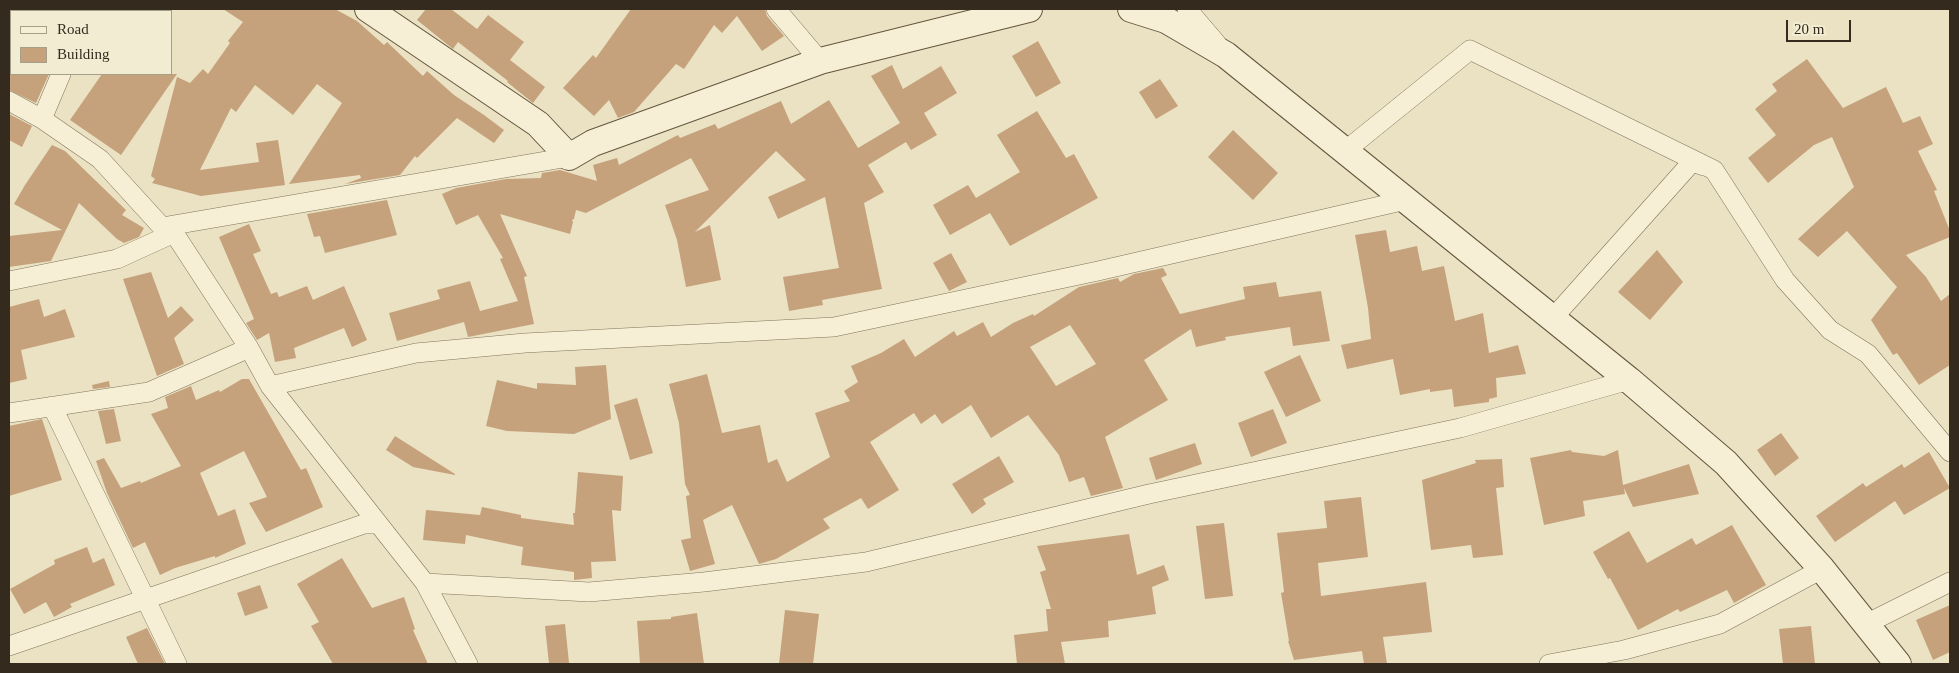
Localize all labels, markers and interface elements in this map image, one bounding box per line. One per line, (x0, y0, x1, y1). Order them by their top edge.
legend (10, 10, 172, 75)
scale bar (1789, 10, 1854, 42)
text: Road (57, 21, 89, 37)
text: 20 m (1794, 21, 1824, 37)
text: Building (57, 46, 110, 62)

